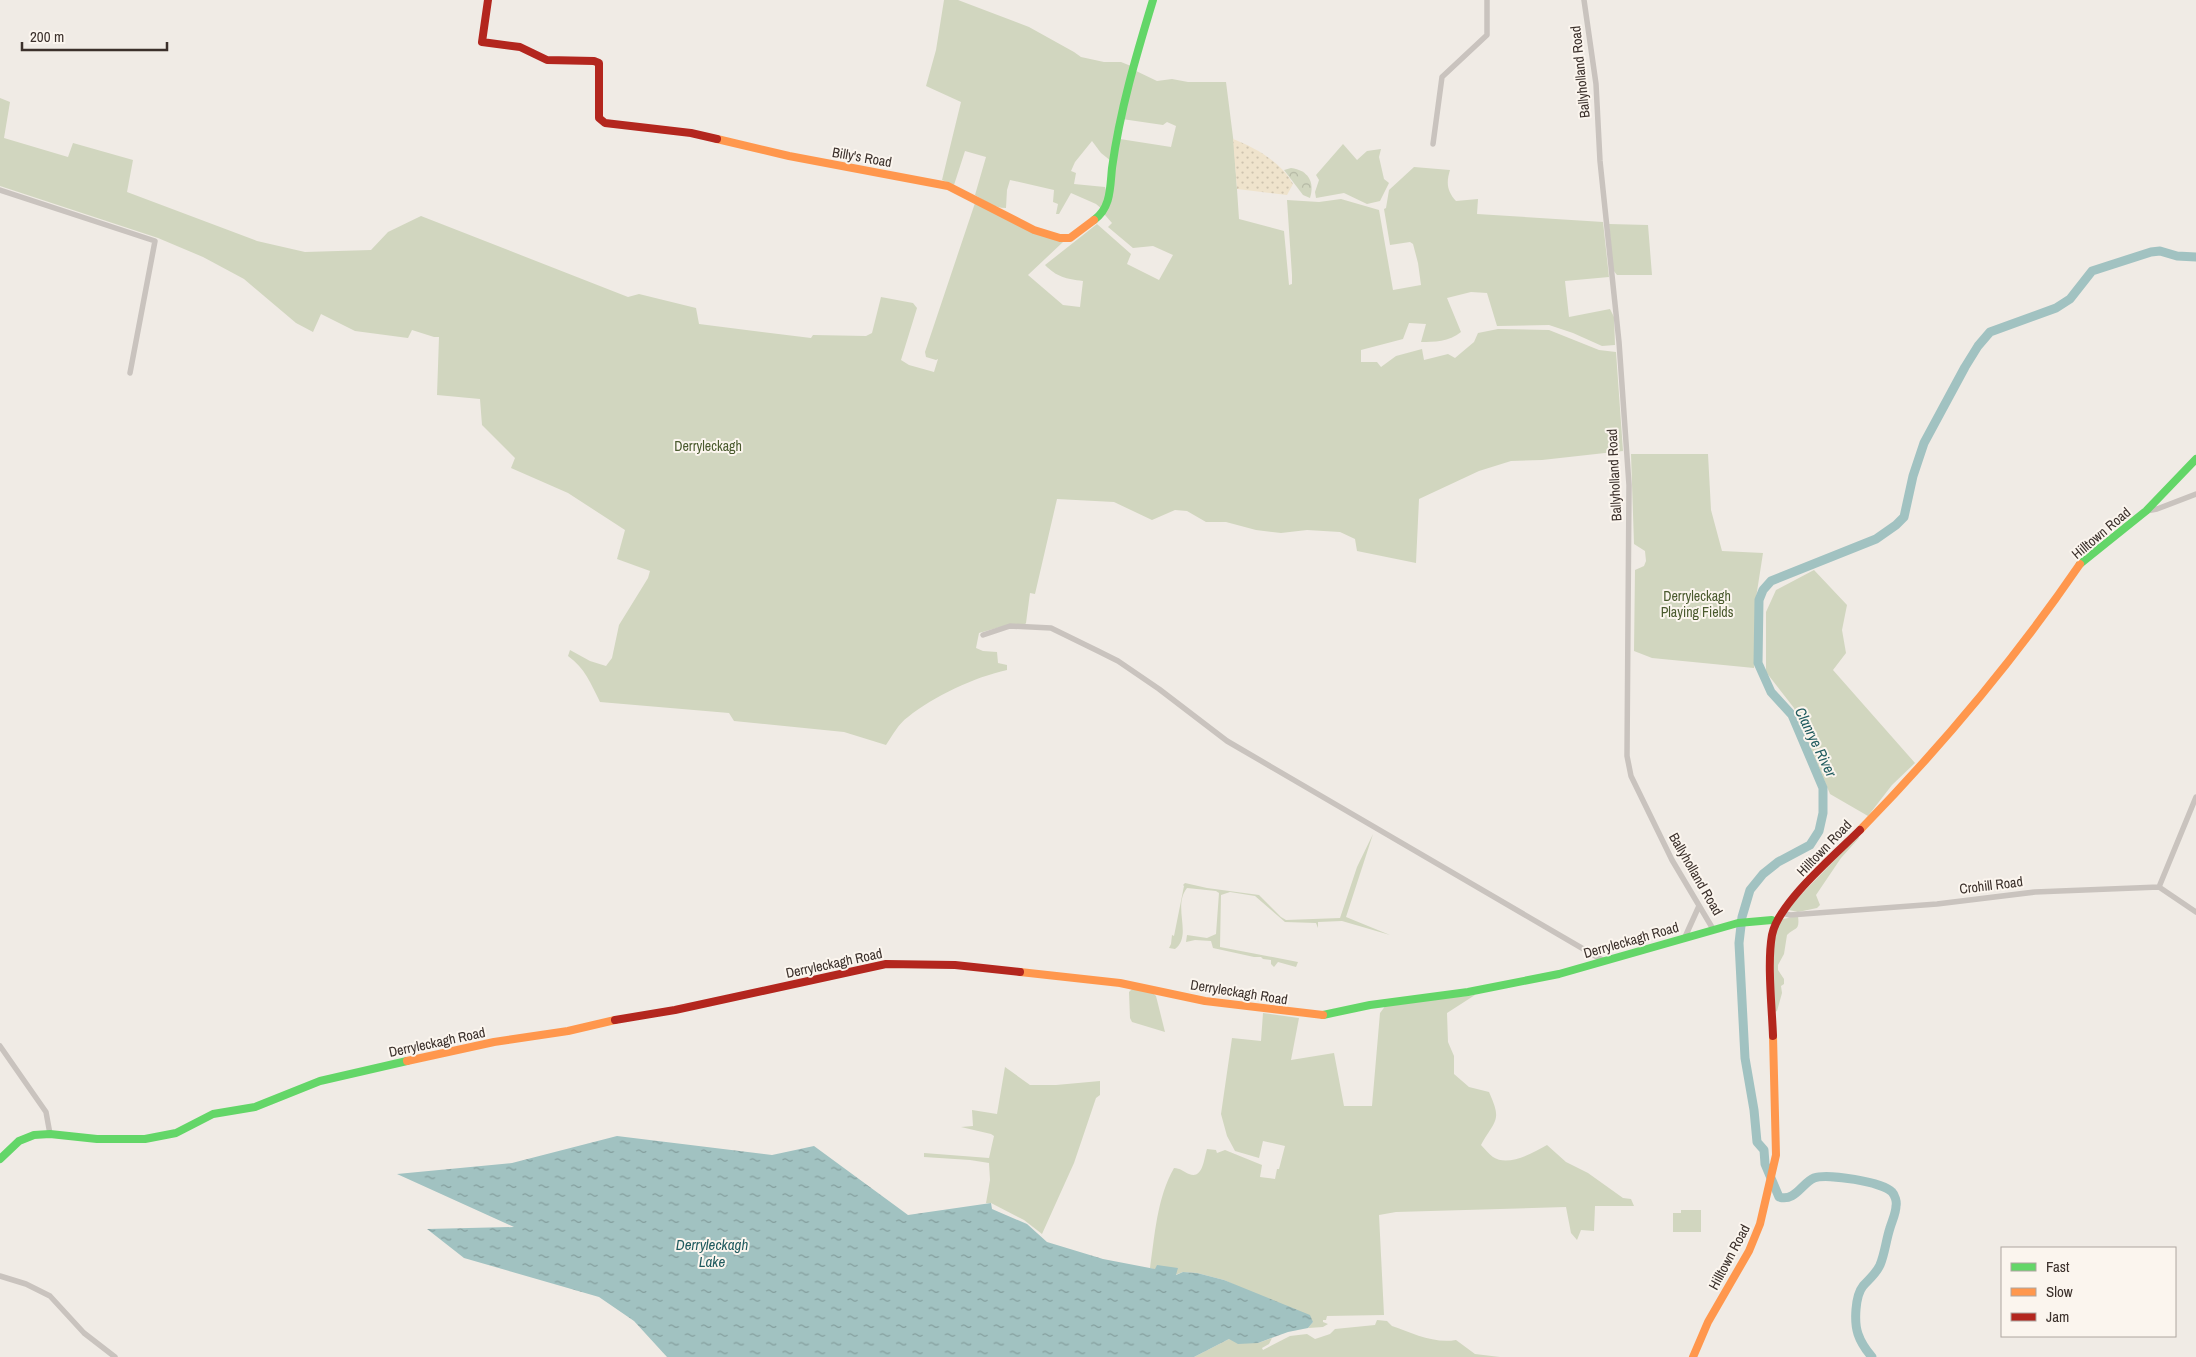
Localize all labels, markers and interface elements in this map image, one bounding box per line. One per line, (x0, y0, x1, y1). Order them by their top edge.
scale bar (22, 20, 168, 52)
street label: Ballyholland Road (1566, 25, 1594, 119)
text: 200 m (30, 26, 64, 47)
street label: Billy's Road (831, 143, 893, 171)
street label: Ballyholland Road (1603, 428, 1625, 522)
park label: Derryleckagh (674, 437, 742, 455)
street label: Hilltown Road (2068, 503, 2134, 563)
park label: Derryleckagh Playing Fields (1661, 587, 1734, 621)
water label: Clanrye River (1790, 704, 1842, 781)
street label: Hilltown Road (1793, 816, 1855, 880)
street label: Ballyholland Road (1665, 829, 1727, 919)
street label: Crohill Road (1958, 872, 2024, 898)
street label: Derryleckagh Road (1581, 918, 1681, 962)
street label: Derryleckagh Road (784, 944, 884, 982)
street label: Derryleckagh Road (1189, 975, 1289, 1009)
street label: Derryleckagh Road (387, 1023, 487, 1061)
street label: Hilltown Road (1704, 1221, 1754, 1293)
water label: Derryleckagh Lake (676, 1234, 748, 1272)
legend (2001, 1247, 2176, 1337)
text: Fast (2046, 1256, 2070, 1277)
text: Slow (2046, 1281, 2073, 1302)
text: Jam (2046, 1306, 2069, 1327)

